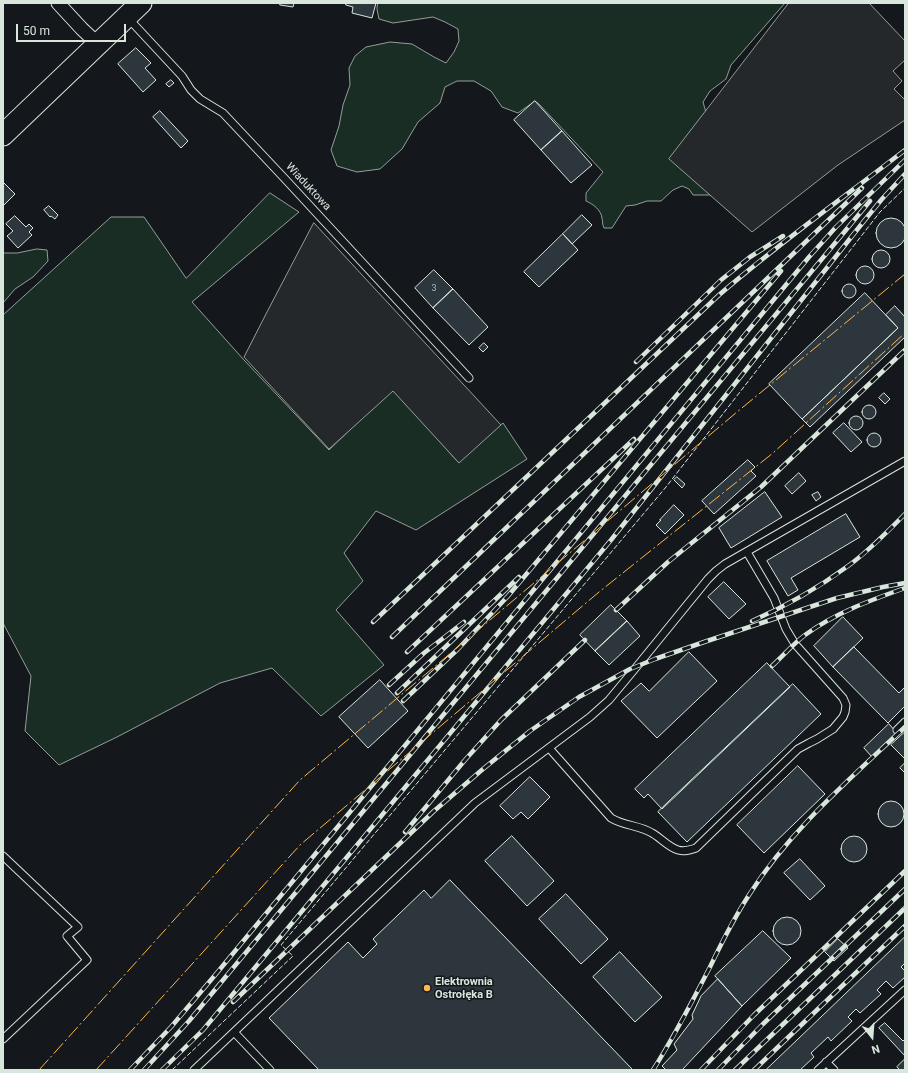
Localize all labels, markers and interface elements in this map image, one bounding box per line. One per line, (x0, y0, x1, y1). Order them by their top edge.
scale bar (18, 16, 128, 42)
text: 50 m (23, 24, 50, 38)
street label: Wiaduktowa (283, 160, 333, 214)
house number: 3 (431, 284, 437, 294)
place label: Elektrownia Ostrołęka B (435, 975, 493, 1001)
marker: Elektrownia Ostrołęka B (422, 983, 432, 993)
north arrow (852, 1017, 892, 1057)
text: N (870, 1042, 881, 1056)

